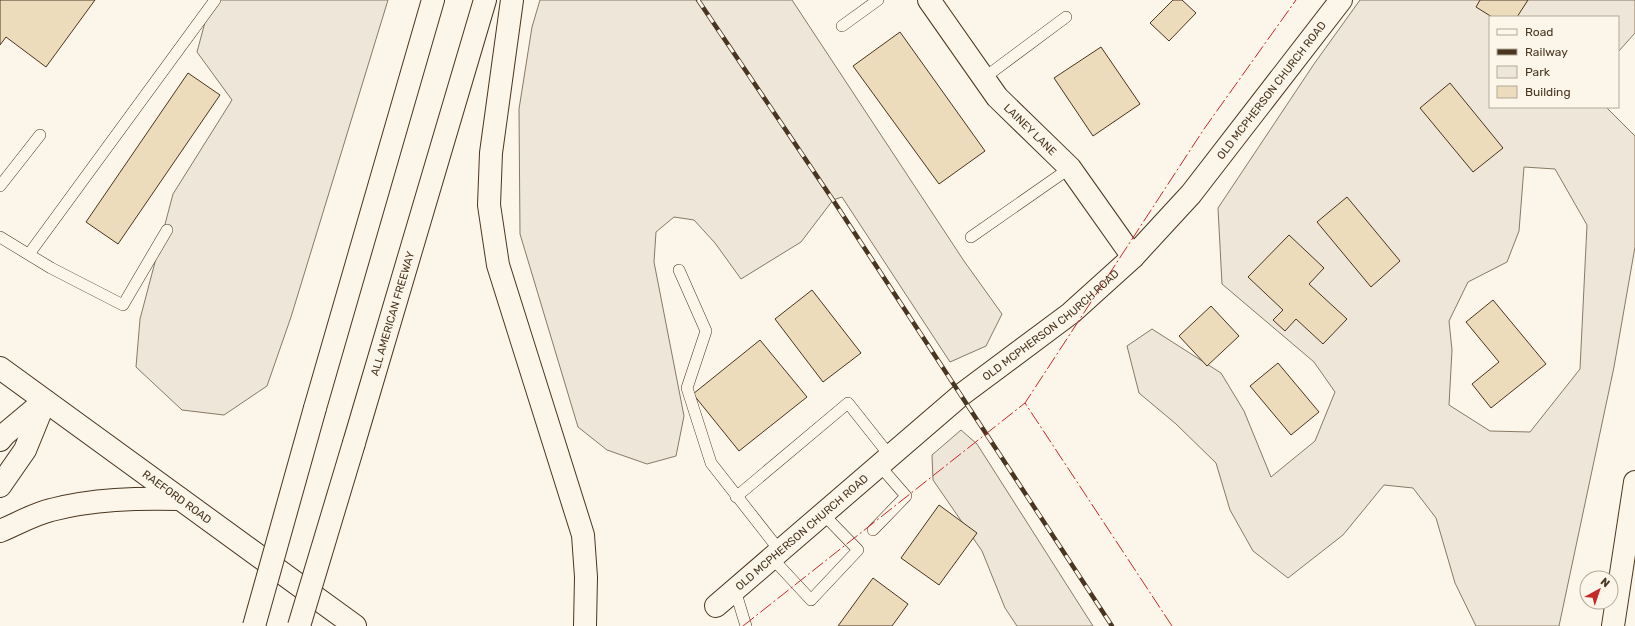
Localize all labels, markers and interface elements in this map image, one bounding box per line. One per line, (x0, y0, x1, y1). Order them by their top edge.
legend (1489, 16, 1619, 108)
street label: OLD MCPHERSON CHURCH ROAD (1214, 19, 1329, 162)
text: Road (1525, 25, 1553, 39)
text: Railway (1525, 45, 1568, 59)
text: Park (1525, 65, 1551, 79)
text: Building (1525, 85, 1571, 99)
street label: LAINEY LANE (1001, 101, 1059, 159)
street label: ALL AMERICAN FREEWAY (368, 250, 417, 377)
street label: OLD MCPHERSON CHURCH ROAD (980, 267, 1122, 384)
street label: RAEFORD ROAD (140, 468, 214, 527)
street label: OLD MCPHERSON CHURCH ROAD (733, 472, 871, 593)
north arrow (1579, 570, 1619, 610)
text: N (1598, 575, 1612, 590)

